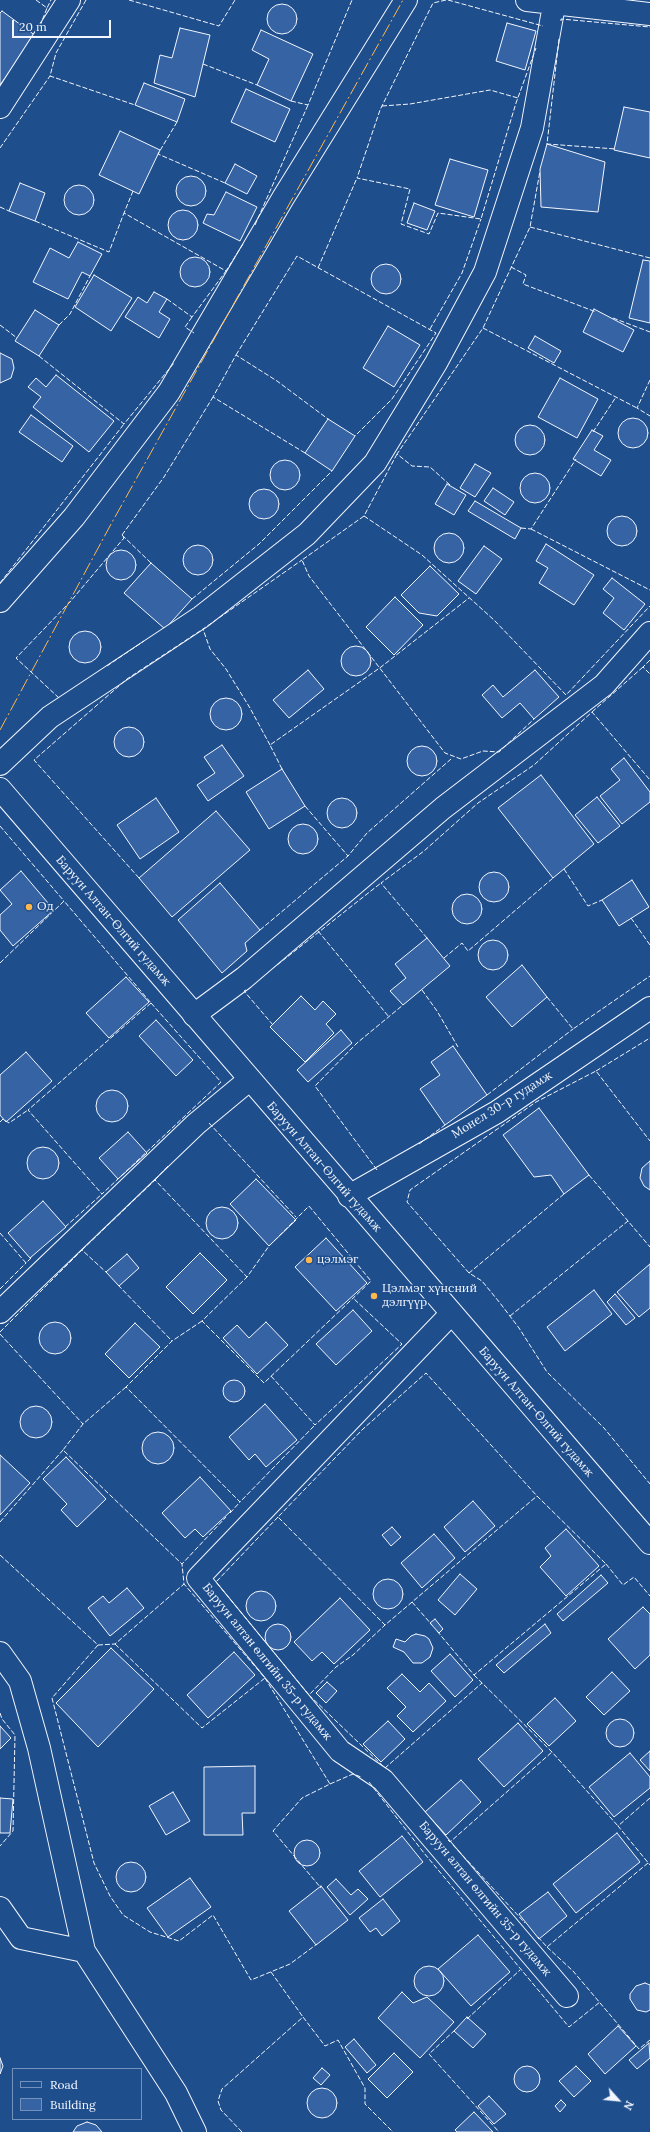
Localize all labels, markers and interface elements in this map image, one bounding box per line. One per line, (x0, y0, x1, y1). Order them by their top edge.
scale bar (14, 12, 113, 38)
text: 20 m (19, 19, 47, 34)
street label: Баруун Алтан-Өлгий гудамж (53, 853, 173, 989)
place label: Од (37, 900, 54, 914)
marker: Од (24, 902, 34, 912)
street label: Монел 30-р гудамж (449, 1068, 555, 1142)
street label: Баруун Алтан-Өлгий гудамж (264, 1099, 384, 1235)
place label: цэлмэг (317, 1253, 358, 1267)
marker: цэлмэг (304, 1255, 314, 1265)
place label: Цэлмэг хүнсний дэлгүүр (382, 1282, 477, 1310)
marker: Цэлмэг хүнсний дэлгүүр (369, 1291, 379, 1301)
street label: Баруун Алтан-Өлгий гудамж (476, 1344, 596, 1480)
street label: Баруун алтан өлгийн 35-р гудамж (199, 1581, 335, 1743)
street label: Баруун алтан өлгийн 35-р гудамж (416, 1819, 554, 1979)
legend (12, 2068, 142, 2120)
text: Road (50, 2077, 78, 2092)
north arrow (598, 2080, 638, 2120)
text: Building (50, 2097, 96, 2112)
text: N (621, 2098, 637, 2112)

